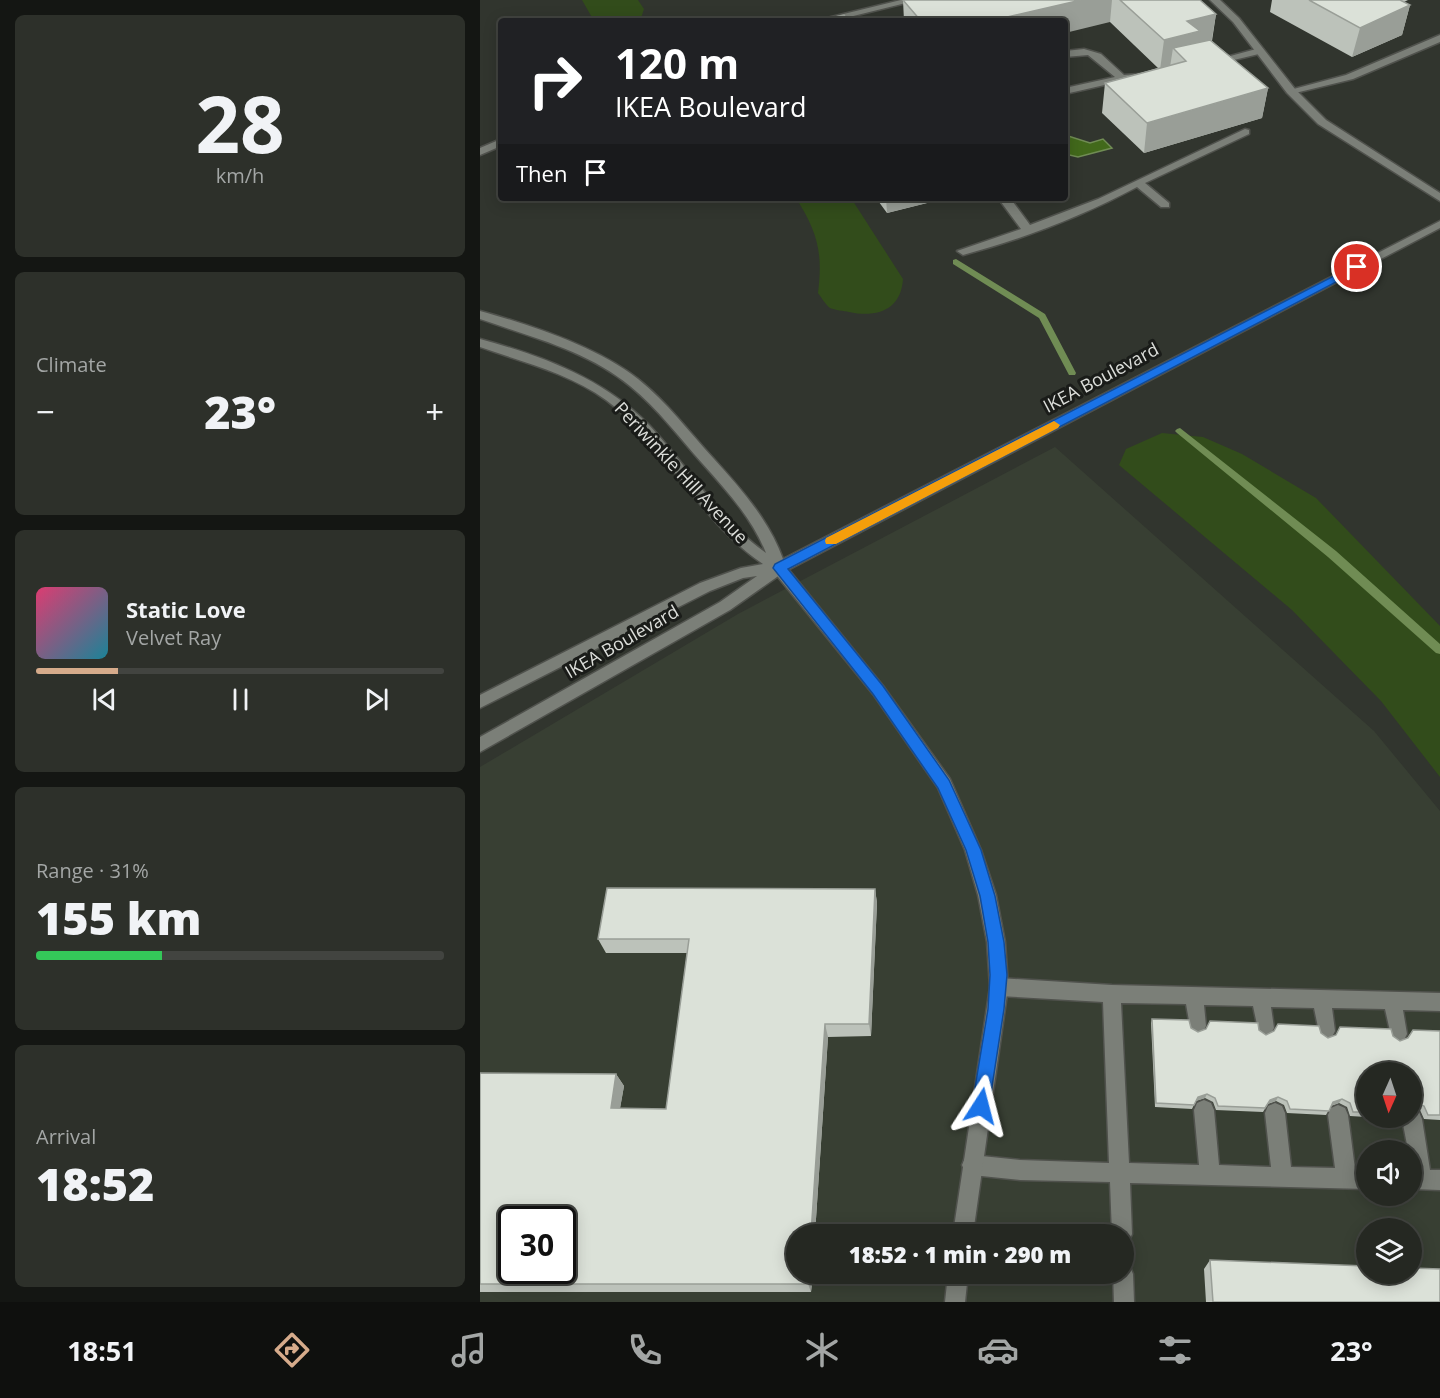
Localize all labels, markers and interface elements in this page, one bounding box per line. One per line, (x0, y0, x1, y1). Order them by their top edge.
text: 120 m (615, 34, 739, 91)
icon: right (516, 42, 594, 120)
text: 28 (195, 70, 285, 176)
text: IKEA Boulevard (615, 88, 806, 125)
icon: arrive (579, 156, 612, 189)
text: Then (516, 158, 567, 188)
text: km/h (216, 162, 264, 189)
pin (1331, 241, 1382, 292)
icon: arrive (1340, 250, 1373, 283)
street label: IKEA Boulevard (1039, 337, 1163, 418)
text: Climate (36, 351, 107, 378)
text: 23° (204, 381, 276, 442)
text: − (36, 389, 55, 434)
text: + (425, 389, 444, 434)
street label: Periwinkle Hill Avenue (610, 396, 754, 548)
text: Static Love (126, 594, 246, 624)
street label: IKEA Boulevard (560, 599, 683, 683)
text: Velvet Ray (126, 624, 221, 651)
icon: previous (88, 683, 121, 716)
icon: pause (224, 683, 257, 716)
icon: next (360, 683, 393, 716)
text: Range · 31% (36, 857, 149, 884)
text: 155 km (36, 887, 201, 948)
north arrow (1356, 1062, 1422, 1128)
map controls (1356, 1062, 1422, 1284)
position arrow (949, 1074, 1013, 1138)
text: Arrival (36, 1123, 96, 1150)
button: sound (1356, 1140, 1422, 1206)
text: 18:52 (36, 1153, 154, 1214)
speed limit sign: 30 (498, 1206, 576, 1284)
button: layers (1356, 1218, 1422, 1284)
text: 18:52 · 1 min · 290 m (849, 1239, 1071, 1269)
icon: directions (271, 1329, 313, 1371)
icon: music (448, 1329, 490, 1371)
icon: phone (624, 1329, 666, 1371)
icon: climate (801, 1329, 843, 1371)
icon: car (977, 1329, 1019, 1371)
icon: filters (1154, 1329, 1196, 1371)
text: 18:51 (67, 1332, 137, 1369)
text: 23° (1330, 1332, 1373, 1369)

